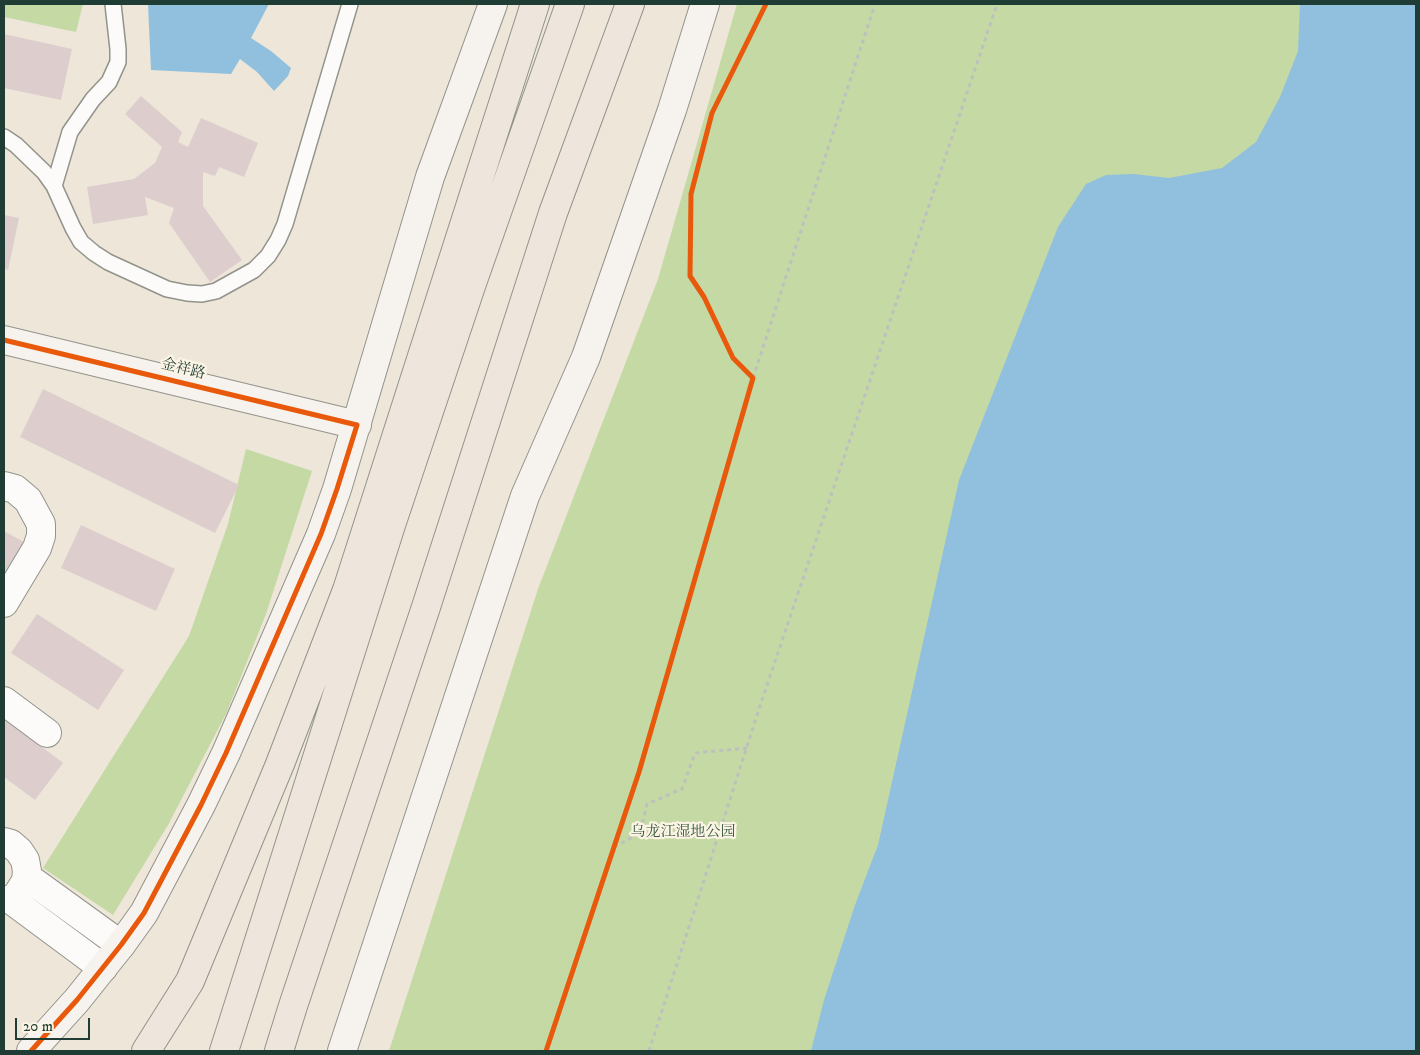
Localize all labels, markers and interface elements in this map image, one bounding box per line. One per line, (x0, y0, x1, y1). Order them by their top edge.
street label: 金祥路 (159, 356, 207, 384)
park label: 乌龙江湿地公园 (631, 824, 735, 842)
scale bar (18, 1008, 92, 1040)
text: 20 m (23, 1017, 53, 1036)

